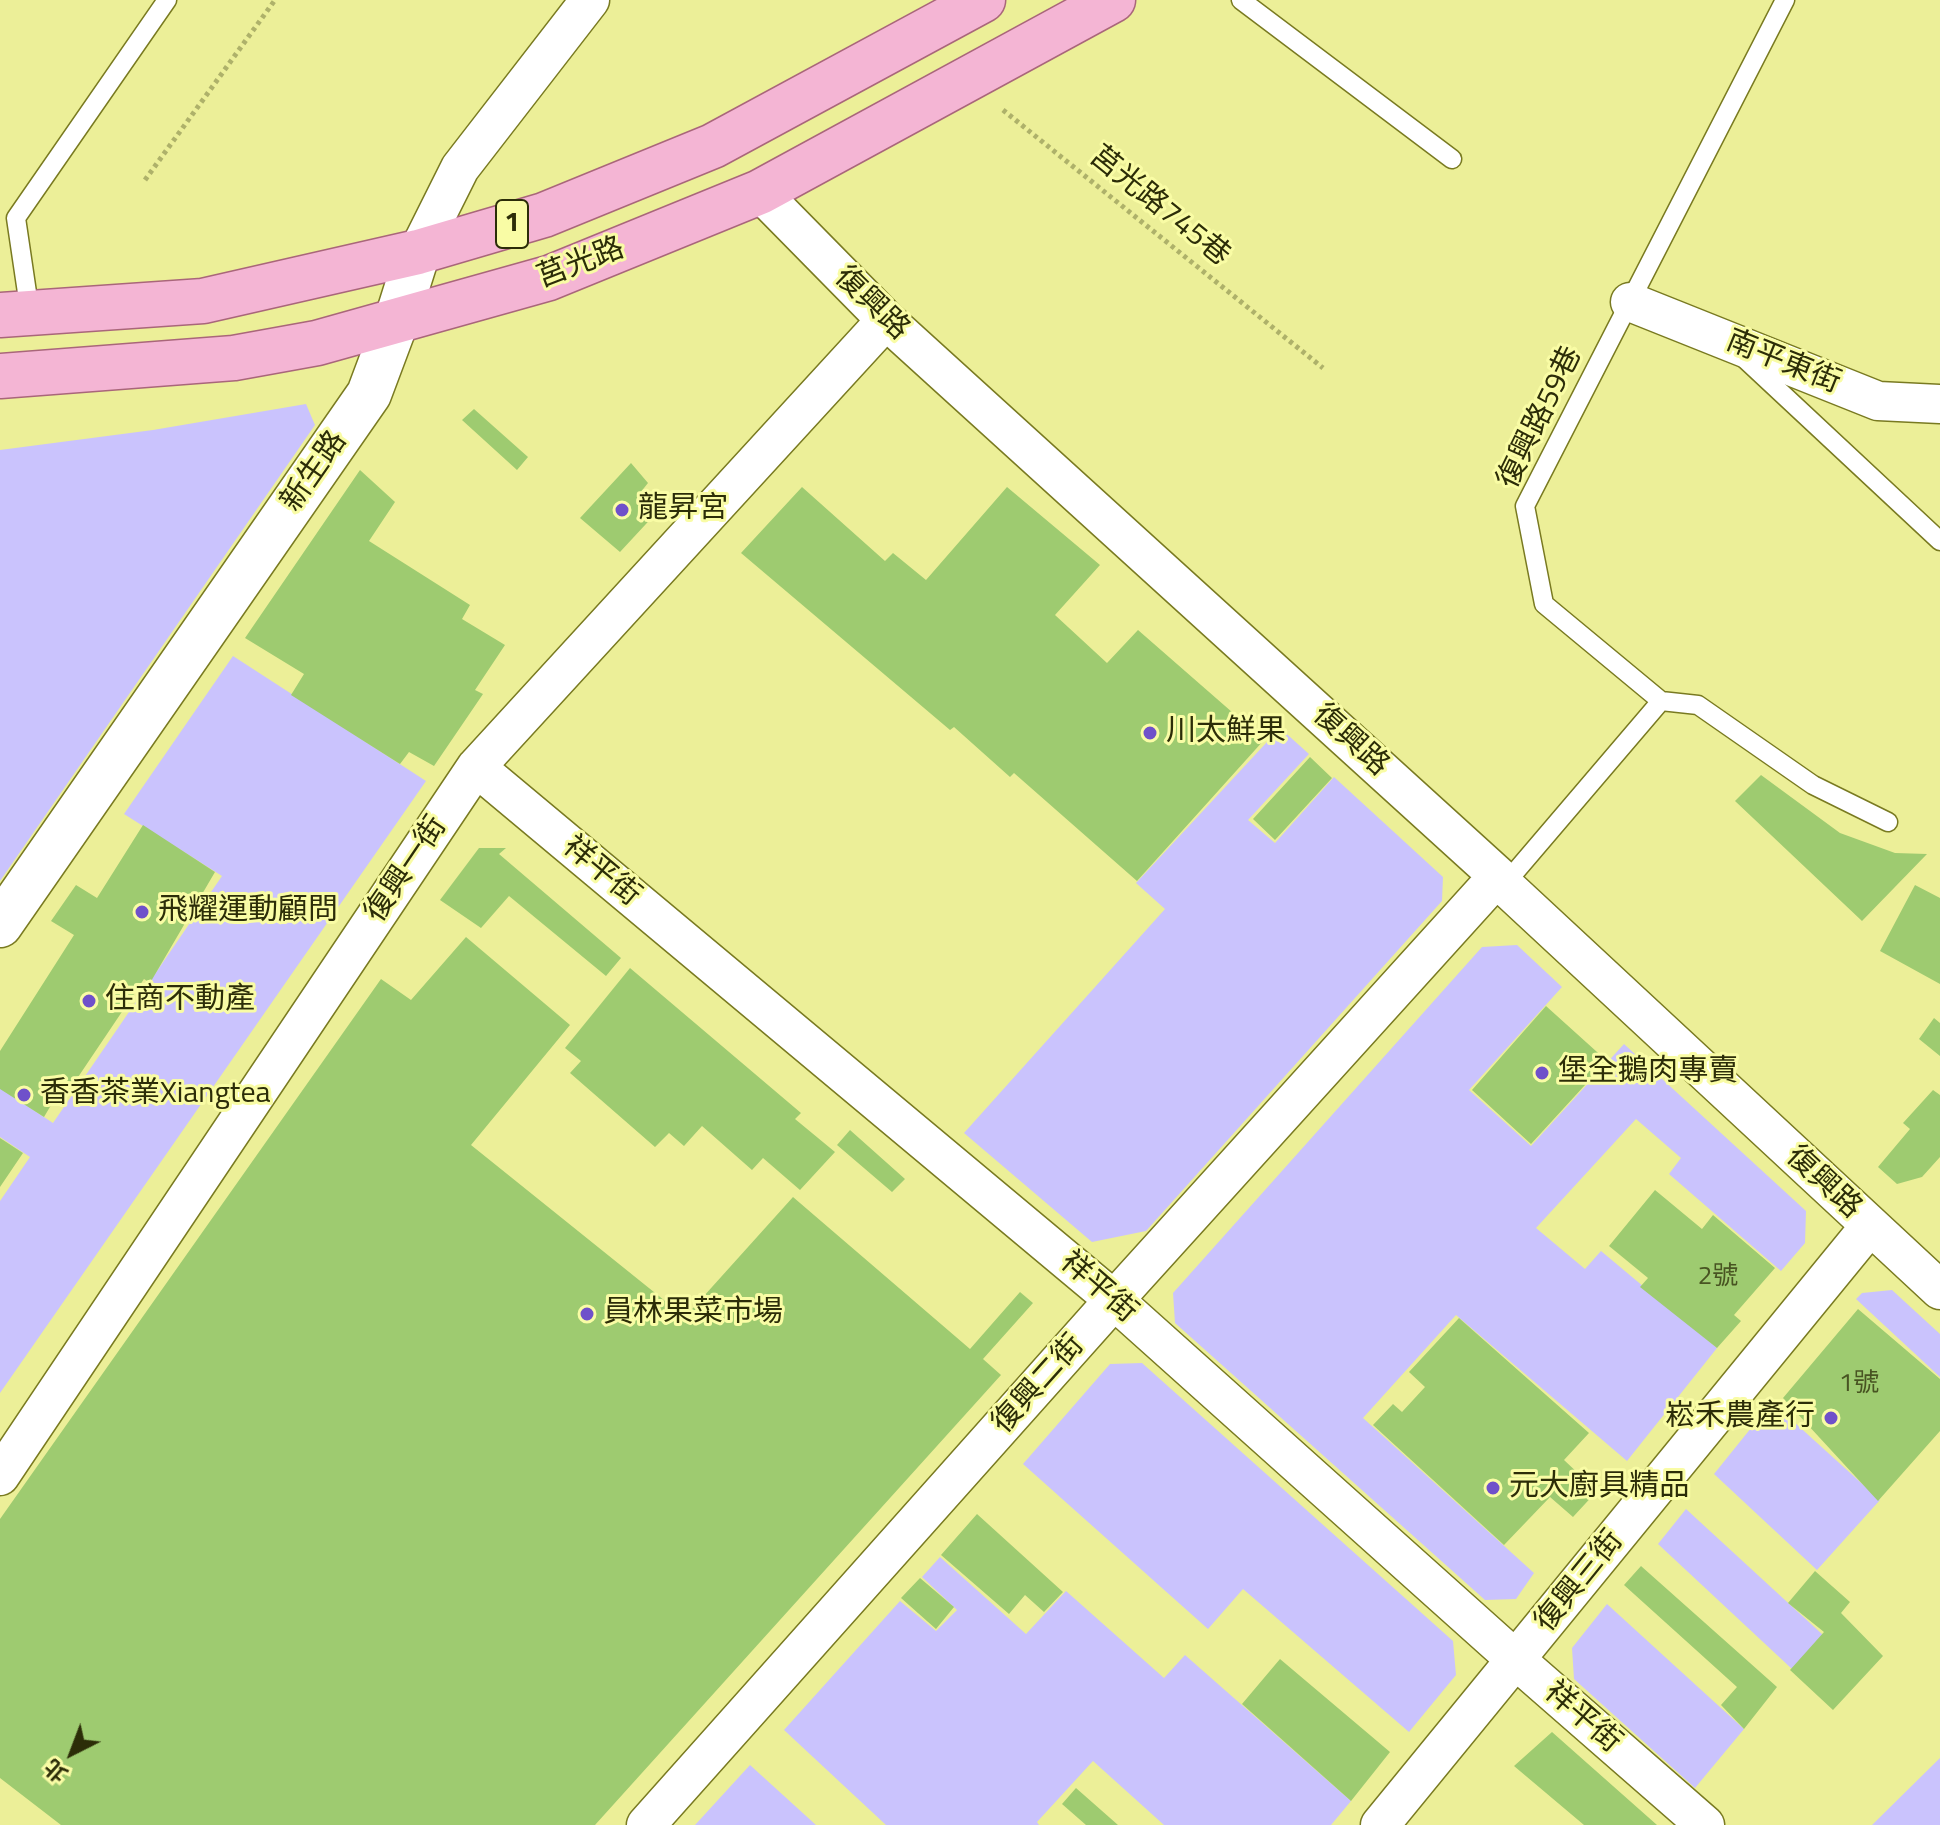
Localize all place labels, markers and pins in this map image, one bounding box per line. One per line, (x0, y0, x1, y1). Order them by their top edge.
place label: 龍昇宮 (638, 492, 728, 528)
marker: 龍昇宮 (613, 501, 631, 519)
place label: 川太鮮果 (1166, 715, 1286, 751)
marker: 川太鮮果 (1141, 724, 1159, 742)
place label: 飛耀運動顧問 (158, 894, 338, 930)
marker: 飛耀運動顧問 (133, 903, 151, 921)
place label: 住商不動產 (105, 983, 255, 1019)
marker: 住商不動產 (80, 992, 98, 1010)
place label: 堡全鵝肉專賣 (1558, 1055, 1738, 1091)
marker: 堡全鵝肉專賣 (1533, 1064, 1551, 1082)
place label: 香香茶業Xiangtea (40, 1077, 271, 1113)
marker: 香香茶業Xiangtea (15, 1086, 33, 1104)
place label: 員林果菜市場 (603, 1296, 783, 1332)
marker: 員林果菜市場 (578, 1305, 596, 1323)
place label: 崧禾農產行 (1665, 1400, 1815, 1436)
marker: 崧禾農產行 (1822, 1409, 1840, 1427)
place label: 元大廚具精品 (1509, 1470, 1689, 1506)
marker: 元大廚具精品 (1484, 1479, 1502, 1497)

